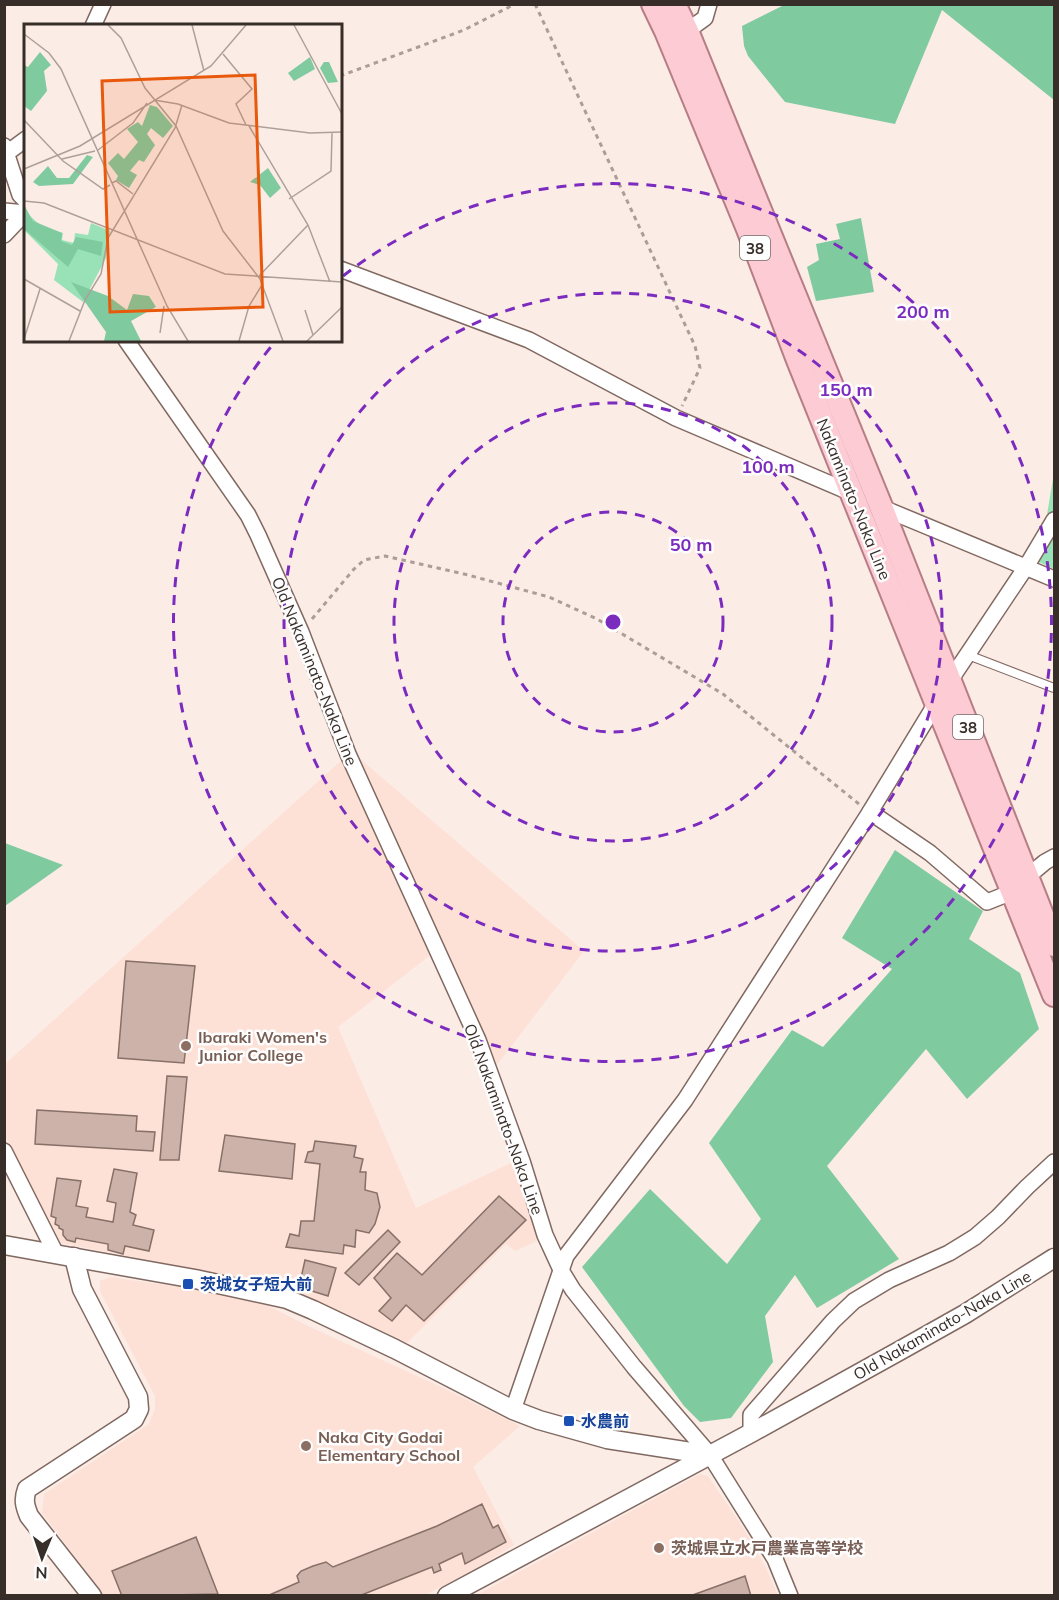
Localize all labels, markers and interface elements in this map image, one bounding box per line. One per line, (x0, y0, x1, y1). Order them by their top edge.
inset map (24, 24, 342, 342)
road number: 38 (740, 236, 770, 260)
text: 200 m (896, 300, 950, 323)
text: 150 m (819, 378, 873, 401)
street label: Nakaminato-Naka Line (813, 416, 895, 582)
text: 100 m (741, 455, 795, 478)
text: 50 m (670, 533, 712, 556)
street label: Old Nakaminato-Naka Line (268, 574, 362, 768)
centre of rings (603, 612, 623, 632)
road number: 38 (953, 715, 983, 739)
street label: Old Nakaminato-Naka Line (460, 1021, 548, 1217)
place label: Ibaraki Women's Junior College (198, 1027, 327, 1065)
marker: Ibaraki Women's Junior College (179, 1039, 193, 1053)
street label: Old Nakaminato-Naka Line (850, 1266, 1034, 1384)
place label: 茨城女子短大前 (200, 1274, 312, 1294)
marker: 茨城女子短大前 (181, 1277, 195, 1291)
place label: 水農前 (581, 1411, 629, 1431)
marker: 水農前 (562, 1414, 576, 1428)
place label: Naka City Godai Elementary School (318, 1427, 460, 1465)
marker: Naka City Godai Elementary School (299, 1439, 313, 1453)
north arrow (12, 1528, 72, 1588)
place label: 茨城県立水戸農業高等学校 (671, 1538, 863, 1558)
marker: 茨城県立水戸農業高等学校 (652, 1541, 666, 1555)
text: N (35, 1563, 48, 1583)

